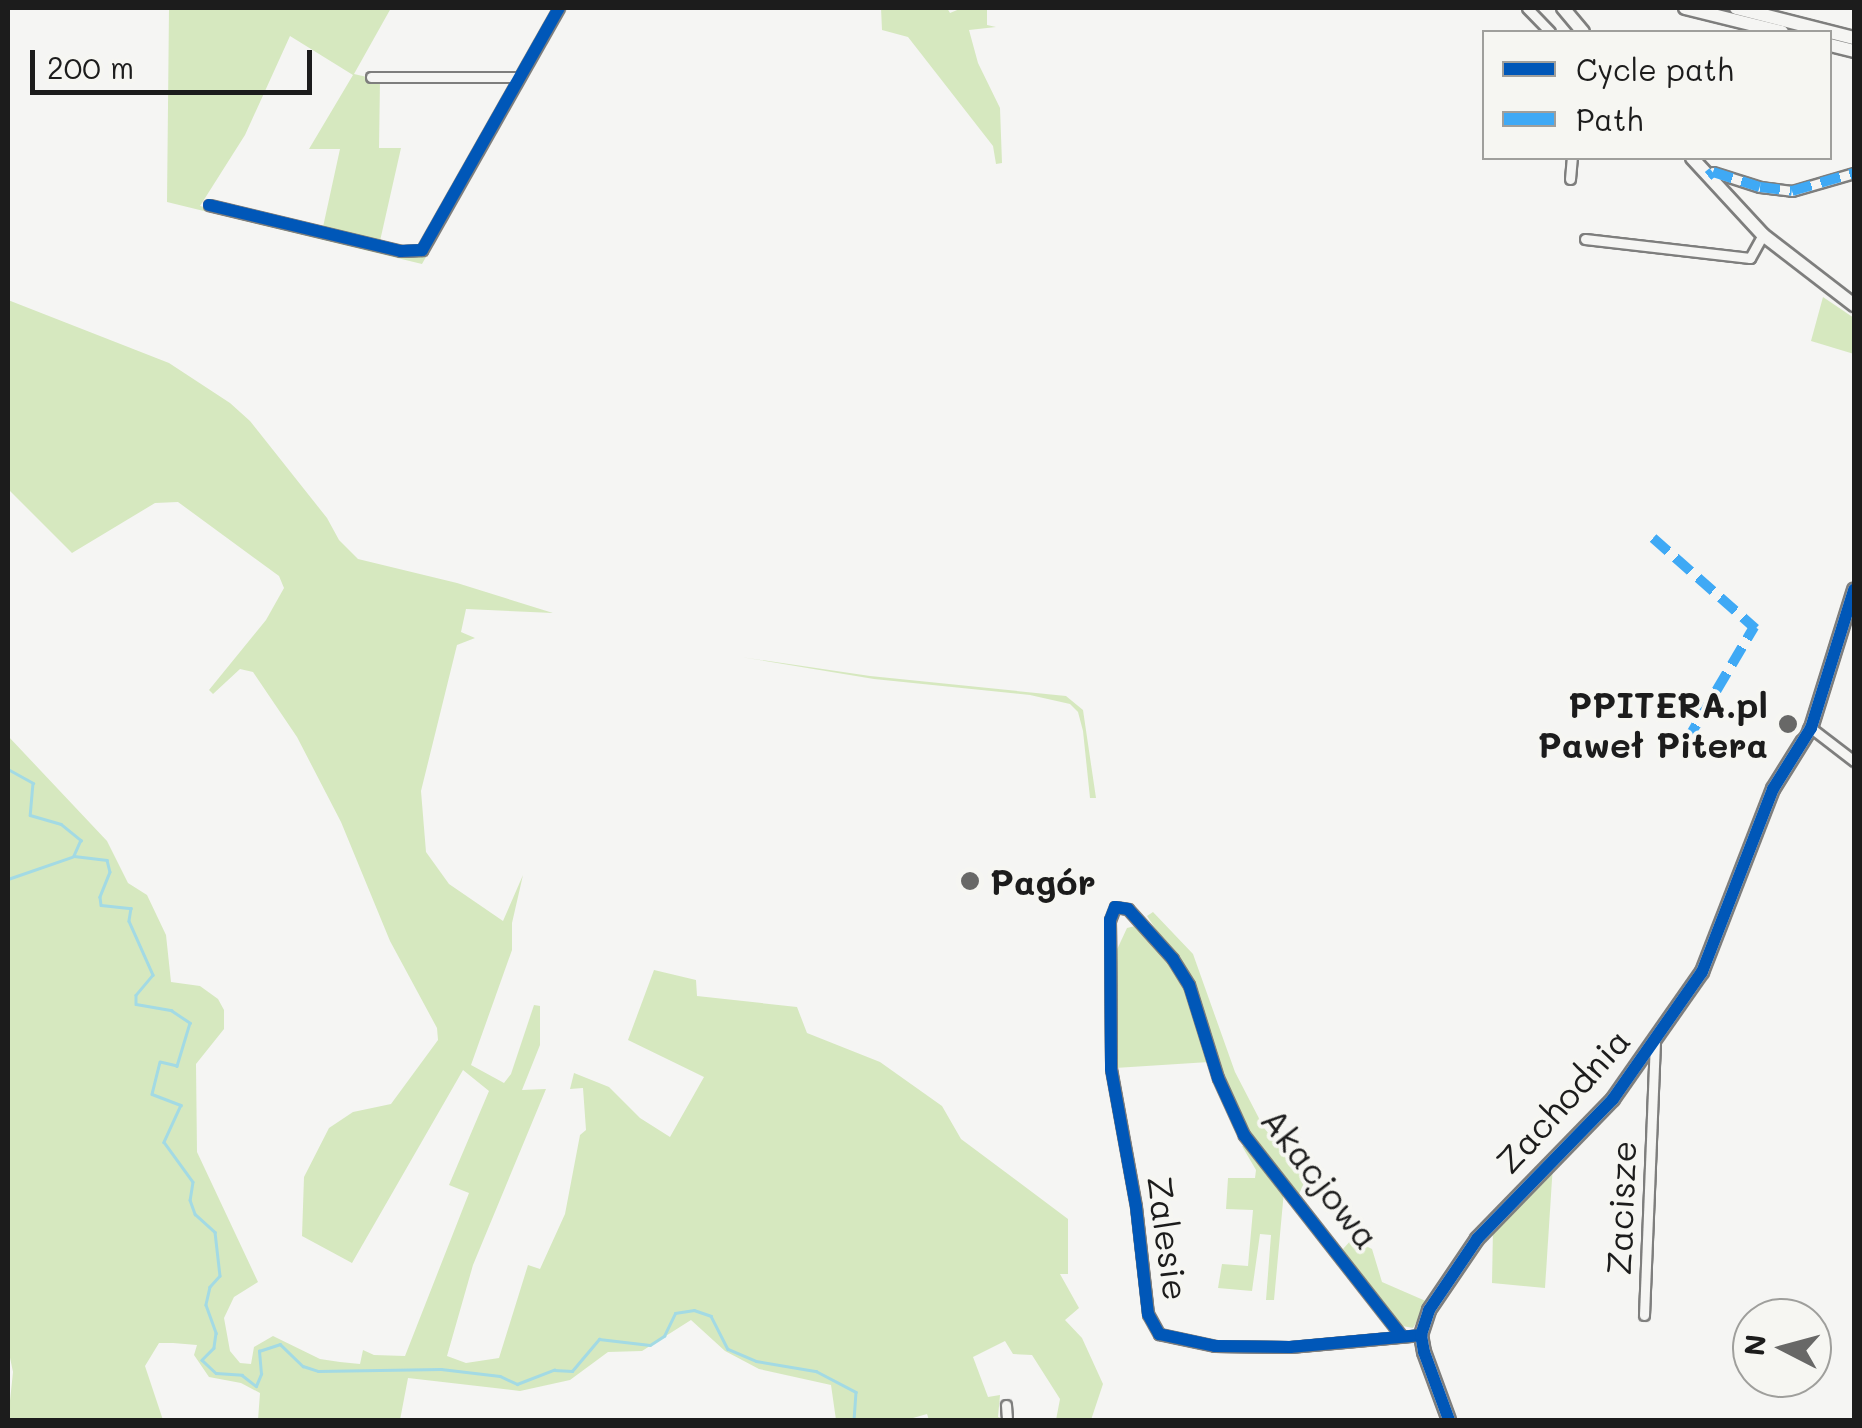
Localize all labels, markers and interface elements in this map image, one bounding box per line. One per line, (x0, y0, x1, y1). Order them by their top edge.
scale bar (35, 30, 318, 92)
legend (1482, 30, 1832, 160)
text: 200 m (47, 47, 134, 87)
text: Cycle path (1576, 49, 1734, 89)
text: Path (1576, 99, 1643, 139)
place label: PPITERA.pl Paweł Pitera (1538, 683, 1768, 765)
marker: PPITERA.pl Paweł Pitera (1777, 713, 1799, 735)
place label: Pagór (990, 860, 1096, 902)
marker: Pagór (959, 870, 981, 892)
street label: Zachodnia (1486, 1019, 1638, 1181)
street label: Akacjowa (1253, 1099, 1389, 1257)
street label: Zacisze (1597, 1140, 1643, 1276)
street label: Zalesie (1139, 1173, 1199, 1303)
north arrow (1732, 1298, 1832, 1398)
text: N (1735, 1333, 1773, 1358)

